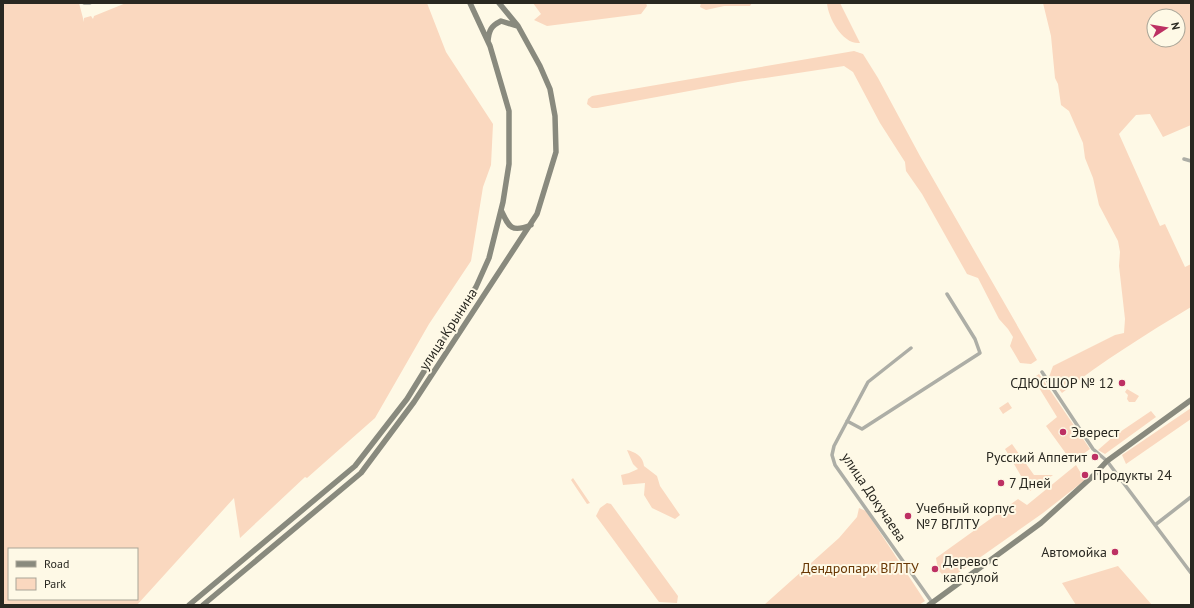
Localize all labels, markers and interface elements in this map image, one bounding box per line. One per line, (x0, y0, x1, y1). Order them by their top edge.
north arrow (1146, 8, 1186, 48)
text: N (1168, 21, 1183, 31)
street label: улица Крынина (415, 284, 481, 374)
place label: СДЮСШОР № 12 (1010, 374, 1114, 392)
marker: СДЮСШОР № 12 (1117, 378, 1127, 388)
place label: Эверест (1071, 423, 1120, 441)
marker: Эверест (1058, 427, 1068, 437)
place label: Русский Аппетит (986, 448, 1087, 466)
street label: улица Докучаева (838, 449, 910, 545)
marker: Русский Аппетит (1090, 452, 1100, 462)
place label: Продукты 24 (1093, 466, 1172, 484)
marker: Продукты 24 (1080, 470, 1090, 480)
place label: 7 Дней (1009, 474, 1051, 492)
marker: 7 Дней (996, 478, 1006, 488)
place label: Учебный корпус №7 ВГЛТУ (916, 499, 1015, 533)
marker: Учебный корпус №7 ВГЛТУ (903, 511, 913, 521)
place label: Автомойка (1041, 543, 1107, 561)
marker: Автомойка (1110, 547, 1120, 557)
legend (8, 548, 138, 600)
place label: Дерево с капсулой (943, 552, 999, 586)
text: Road (44, 556, 69, 571)
park label: Дендропарк ВГЛТУ (801, 559, 919, 577)
marker: Дерево с капсулой (930, 564, 940, 574)
text: Park (44, 576, 66, 591)

